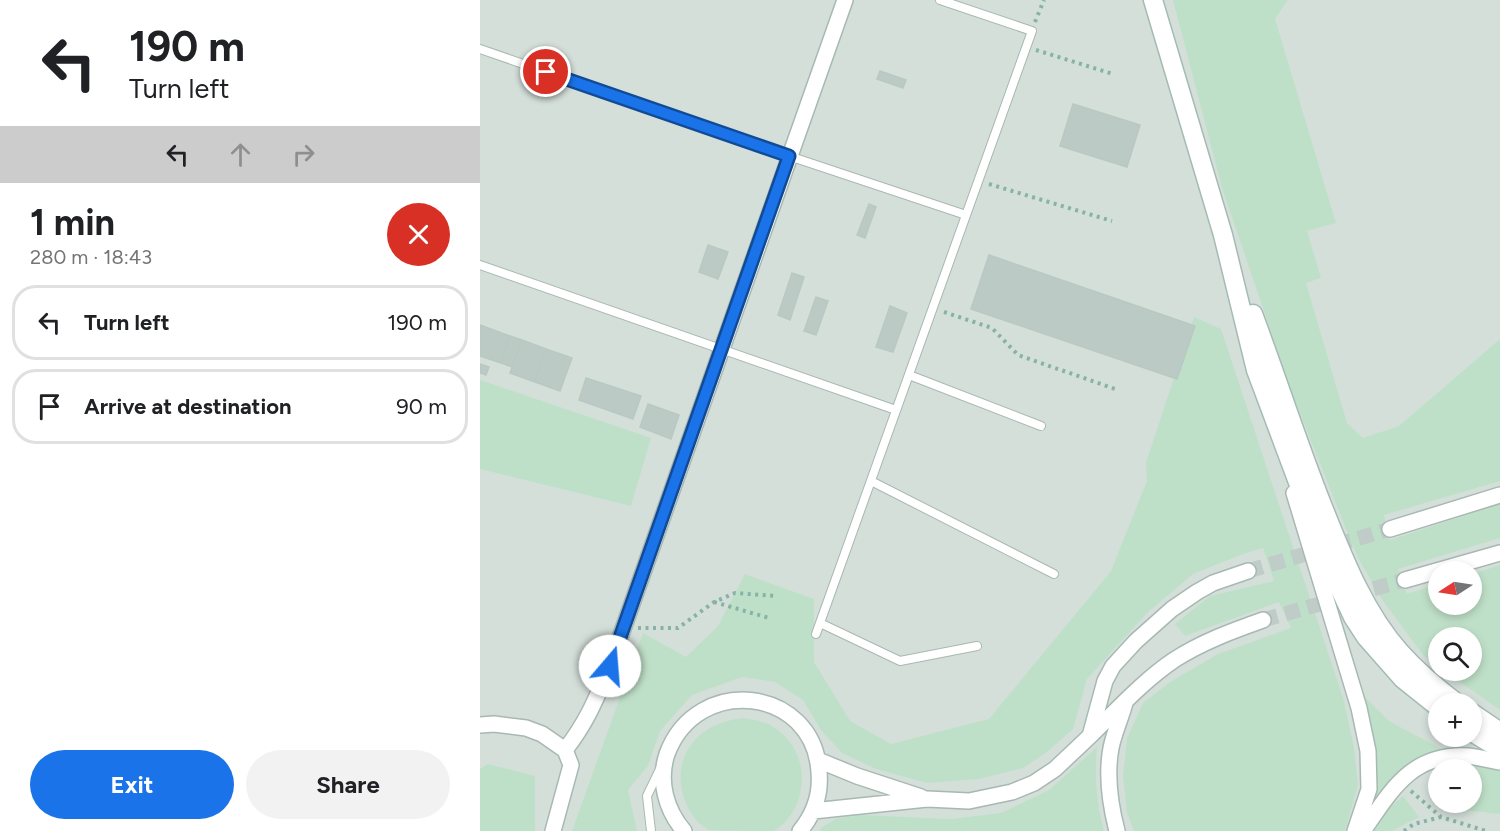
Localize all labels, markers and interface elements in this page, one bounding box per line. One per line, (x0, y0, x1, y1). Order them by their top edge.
text: 190 m (129, 21, 245, 72)
icon: left (30, 24, 108, 102)
pin (520, 46, 571, 97)
icon: arrive (529, 55, 562, 88)
text: Turn left (129, 72, 229, 105)
icon: left (161, 138, 194, 171)
icon: ahead (224, 138, 257, 171)
icon: right (287, 138, 320, 171)
text: 1 min (30, 201, 115, 244)
button: close (387, 203, 450, 266)
text: 280 m · 18:43 (30, 245, 152, 269)
icon: left (33, 306, 66, 339)
text: Turn left (84, 309, 170, 336)
text: 190 m (387, 309, 447, 336)
icon: arrive (33, 390, 66, 423)
text: Arrive at destination (84, 393, 292, 420)
text: 90 m (396, 393, 447, 420)
north arrow (1428, 561, 1482, 615)
map controls (1428, 561, 1482, 813)
button: search (1428, 627, 1482, 681)
position arrow (578, 634, 642, 698)
button: + (1428, 693, 1482, 747)
button: Exit (30, 750, 234, 819)
button: Share (246, 750, 450, 819)
button: − (1428, 759, 1482, 813)

